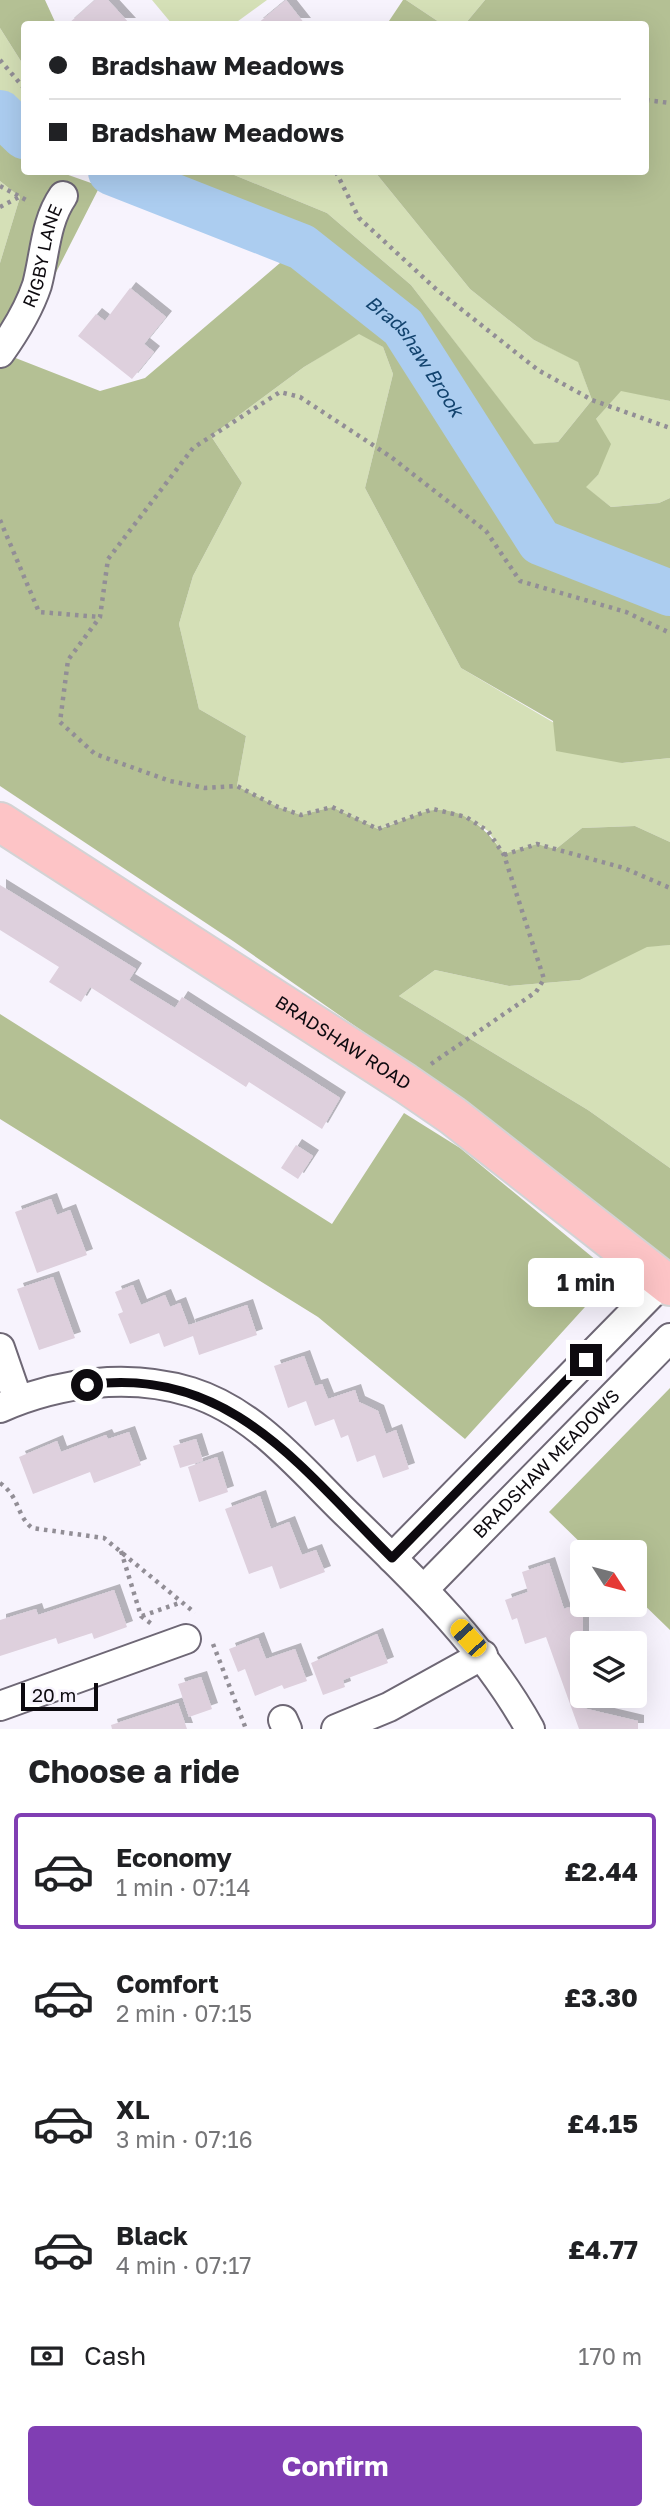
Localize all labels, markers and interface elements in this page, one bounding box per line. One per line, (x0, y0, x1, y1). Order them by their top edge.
text: Bradshaw Meadows (91, 50, 344, 81)
text: Bradshaw Meadows (91, 117, 344, 148)
street label: RIGBY LANE (17, 201, 66, 311)
water label: Bradshaw Brook (361, 290, 470, 423)
street label: BRADSHAW ROAD (272, 990, 415, 1094)
callout: 1 min (528, 1258, 644, 1308)
text: 1 min (557, 1268, 615, 1296)
route end (570, 1344, 602, 1376)
route start (71, 1369, 103, 1401)
street label: BRADSHAW MEADOWS (468, 1384, 624, 1542)
north arrow (570, 1540, 648, 1617)
map controls (570, 1540, 647, 1708)
car (447, 1615, 490, 1661)
button: layers (570, 1631, 647, 1708)
scale bar (21, 1680, 98, 1712)
text: 20 m (32, 1683, 76, 1706)
text: Choose a ride (28, 1752, 240, 1790)
icon: car (32, 1840, 95, 1903)
text: Economy (116, 1842, 232, 1873)
text: £2.44 (564, 1856, 638, 1887)
text: 1 min · 07:14 (116, 1873, 251, 1901)
icon: car (32, 1966, 95, 2029)
text: Comfort (116, 1968, 219, 1999)
text: £3.30 (564, 1982, 638, 2013)
text: 2 min · 07:15 (116, 1999, 252, 2027)
icon: car (32, 2092, 95, 2155)
text: XL (116, 2094, 150, 2125)
text: £4.15 (567, 2108, 638, 2139)
text: 3 min · 07:16 (116, 2125, 253, 2153)
icon: car (32, 2218, 95, 2281)
text: Black (116, 2220, 188, 2251)
text: £4.77 (568, 2234, 638, 2265)
text: 4 min · 07:17 (116, 2251, 252, 2279)
icon: cash (28, 2337, 66, 2375)
text: Cash (84, 2340, 146, 2371)
text: 170 m (578, 2342, 642, 2370)
button: Confirm (28, 2426, 642, 2506)

